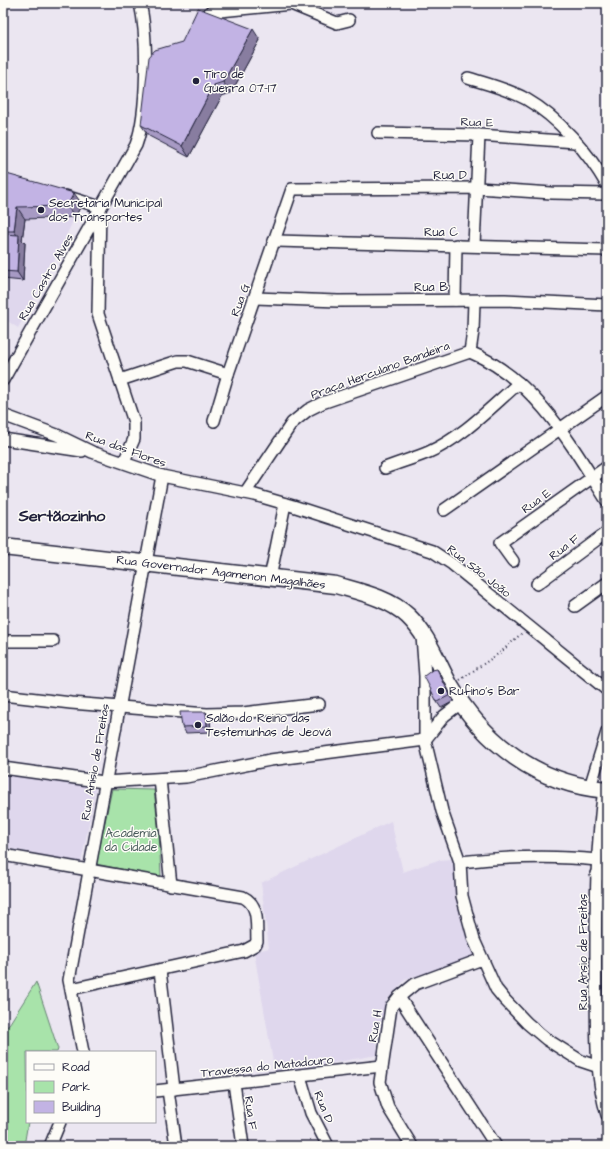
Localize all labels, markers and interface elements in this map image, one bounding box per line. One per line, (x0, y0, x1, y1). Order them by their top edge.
place label: Tiro de Guerra 07-17 (204, 66, 277, 97)
marker: Tiro de Guerra 07-17 (191, 76, 201, 86)
street label: Rua E (460, 113, 494, 132)
street label: Rua D (433, 167, 467, 184)
place label: Secretaria Municipal dos Transportes (49, 195, 162, 226)
marker: Secretaria Municipal dos Transportes (36, 205, 46, 215)
street label: Rua C (424, 224, 459, 241)
street label: Rua Castro Alves (15, 231, 78, 324)
street label: Rua B (414, 279, 449, 296)
street label: Rua G (227, 281, 254, 319)
street label: Praça Herculano Bandeira (309, 337, 452, 403)
street label: Rua das Flores (83, 427, 169, 472)
street label: Rua E (518, 485, 555, 518)
district label: Sertãozinho (18, 505, 106, 527)
street label: Rua F (546, 530, 583, 564)
street label: Rua São João (443, 541, 514, 602)
street label: Rua Governador Agamenon Magalhães (115, 551, 326, 595)
place label: Rufino's Bar (449, 683, 520, 700)
marker: Rufino's Bar (436, 686, 446, 696)
street label: Rua Anisio de Freitas (77, 702, 114, 822)
place label: Salão do Reino das Testemunhas de Jeová (206, 710, 331, 741)
marker: Salão do Reino das Testemunhas de Jeová (193, 720, 203, 730)
park label: Academia da Cidade (105, 825, 158, 856)
street label: Rua Ansio de Freitas (575, 894, 592, 1010)
street label: Rua H (364, 1008, 387, 1044)
legend (26, 1051, 156, 1123)
street label: Travessa do Matadouro (200, 1051, 334, 1082)
text: Road (62, 1059, 90, 1076)
text: Park (62, 1079, 90, 1096)
street label: Rua D (309, 1089, 338, 1126)
street label: Rua F (240, 1095, 261, 1132)
text: Building (62, 1099, 100, 1117)

